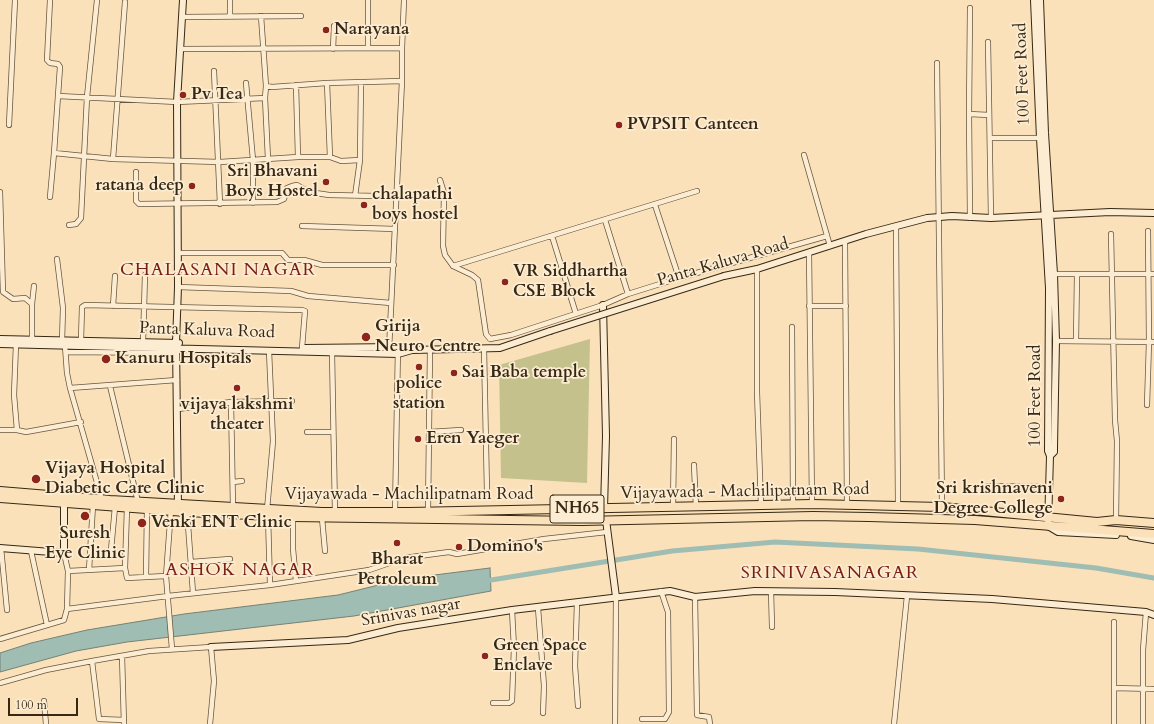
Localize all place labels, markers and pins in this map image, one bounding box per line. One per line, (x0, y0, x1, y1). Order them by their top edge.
place label: Narayana (334, 20, 409, 40)
marker: Narayana (321, 25, 331, 35)
place label: Pv Tea (191, 85, 243, 105)
marker: Pv Tea (178, 90, 188, 100)
place label: PVPSIT Canteen (627, 115, 759, 135)
marker: PVPSIT Canteen (614, 120, 624, 130)
place label: Sri Bhavani Boys Hostel (225, 162, 318, 202)
place label: ratana deep (95, 176, 184, 196)
marker: Sri Bhavani Boys Hostel (321, 177, 331, 187)
marker: ratana deep (187, 181, 197, 191)
place label: chalapathi boys hostel (372, 185, 458, 225)
marker: chalapathi boys hostel (359, 200, 369, 210)
place label: VR Siddhartha CSE Block (513, 262, 628, 302)
marker: VR Siddhartha CSE Block (500, 277, 510, 287)
place label: Girija Neuro Centre (375, 317, 481, 357)
marker: Girija Neuro Centre (360, 331, 372, 343)
place label: Kanuru Hospitals (115, 349, 251, 369)
marker: Kanuru Hospitals (100, 353, 112, 365)
marker: police station (414, 362, 424, 372)
place label: Sai Baba temple (462, 363, 586, 383)
marker: Sai Baba temple (449, 368, 459, 378)
place label: police station (393, 374, 445, 414)
marker: vijaya lakshmi theater (232, 383, 242, 393)
place label: vijaya lakshmi theater (181, 395, 293, 435)
place label: Eren Yaeger (426, 429, 519, 449)
marker: Eren Yaeger (413, 434, 423, 444)
place label: Vijaya Hospital Diabetic Care Clinic (45, 459, 204, 499)
marker: Vijaya Hospital Diabetic Care Clinic (30, 473, 42, 485)
place label: Sri krishnaveni Degree College (934, 479, 1053, 519)
marker: Sri krishnaveni Degree College (1056, 494, 1066, 504)
marker: Suresh Eye Clinic (79, 510, 91, 522)
place label: Venki ENT Clinic (151, 513, 292, 533)
marker: Venki ENT Clinic (136, 517, 148, 529)
place label: Suresh Eye Clinic (45, 524, 125, 564)
place label: Domino's (467, 537, 543, 557)
marker: Bharat Petroleum (392, 538, 402, 548)
marker: Domino's (454, 542, 464, 552)
place label: Bharat Petroleum (357, 550, 437, 590)
place label: Green Space Enclave (493, 636, 587, 676)
marker: Green Space Enclave (480, 651, 490, 661)

